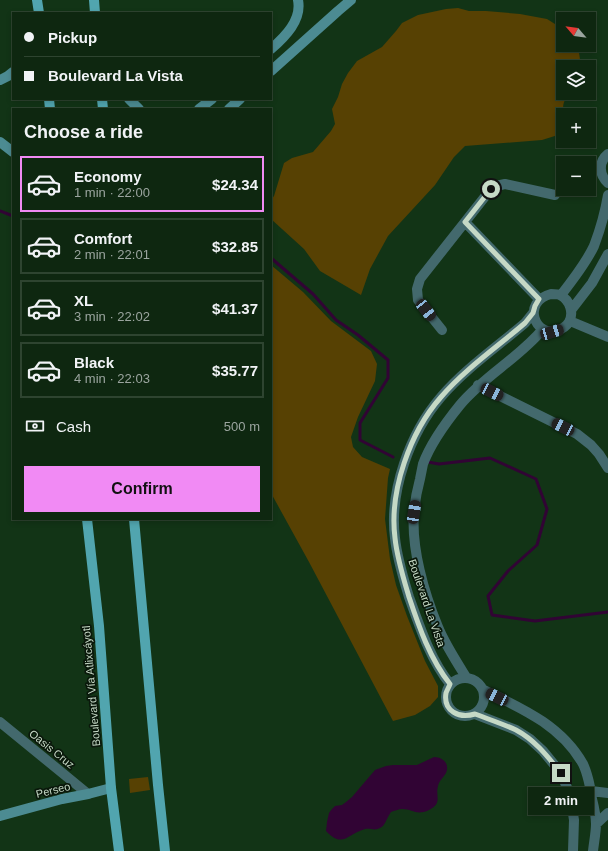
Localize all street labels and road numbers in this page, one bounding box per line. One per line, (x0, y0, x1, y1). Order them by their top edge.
street label: Boulevard La Vista (406, 557, 448, 649)
street label: Boulevard Vía Atlixcáyotl (80, 625, 102, 747)
street label: Oasis Cruz (27, 727, 77, 771)
street label: Perseo (35, 780, 71, 800)

